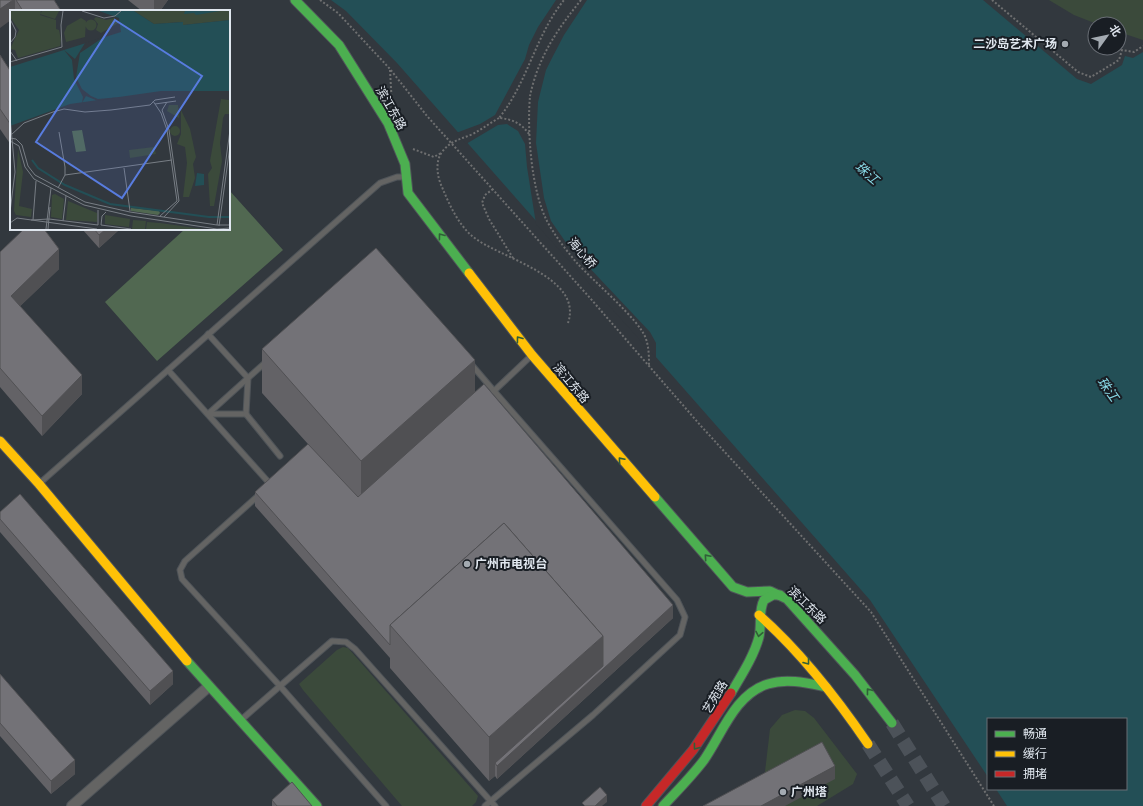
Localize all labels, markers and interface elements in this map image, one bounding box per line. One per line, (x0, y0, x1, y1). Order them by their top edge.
inset map (10, 10, 230, 230)
north arrow (1087, 16, 1127, 56)
text: 北 (1107, 23, 1123, 39)
place label: 二沙岛艺术广场 (973, 37, 1057, 51)
marker: 二沙岛艺术广场 (1060, 39, 1070, 49)
street label: 滨江东路 (373, 84, 409, 132)
water label: 珠江 (852, 159, 883, 188)
one-way arrow (438, 233, 445, 240)
street label: 海心桥 (565, 235, 599, 271)
one-way arrow (517, 337, 524, 344)
street label: 滨江东路 (550, 360, 592, 406)
water label: 珠江 (1094, 374, 1123, 406)
one-way arrow (619, 457, 626, 464)
one-way arrow (705, 555, 712, 562)
place label: 广州市电视台 (475, 557, 547, 571)
marker: 广州市电视台 (462, 559, 472, 569)
street label: 滨江东路 (785, 583, 829, 627)
one-way arrow (755, 631, 763, 637)
one-way arrow (802, 657, 809, 664)
street label: 艺苑路 (700, 678, 730, 716)
one-way arrow (866, 689, 873, 696)
legend (987, 718, 1127, 790)
text: 畅通 (1023, 727, 1047, 741)
one-way arrow (694, 742, 701, 749)
text: 缓行 (1023, 747, 1047, 761)
text: 拥堵 (1023, 767, 1047, 781)
place label: 广州塔 (791, 785, 827, 799)
marker: 广州塔 (778, 787, 788, 797)

